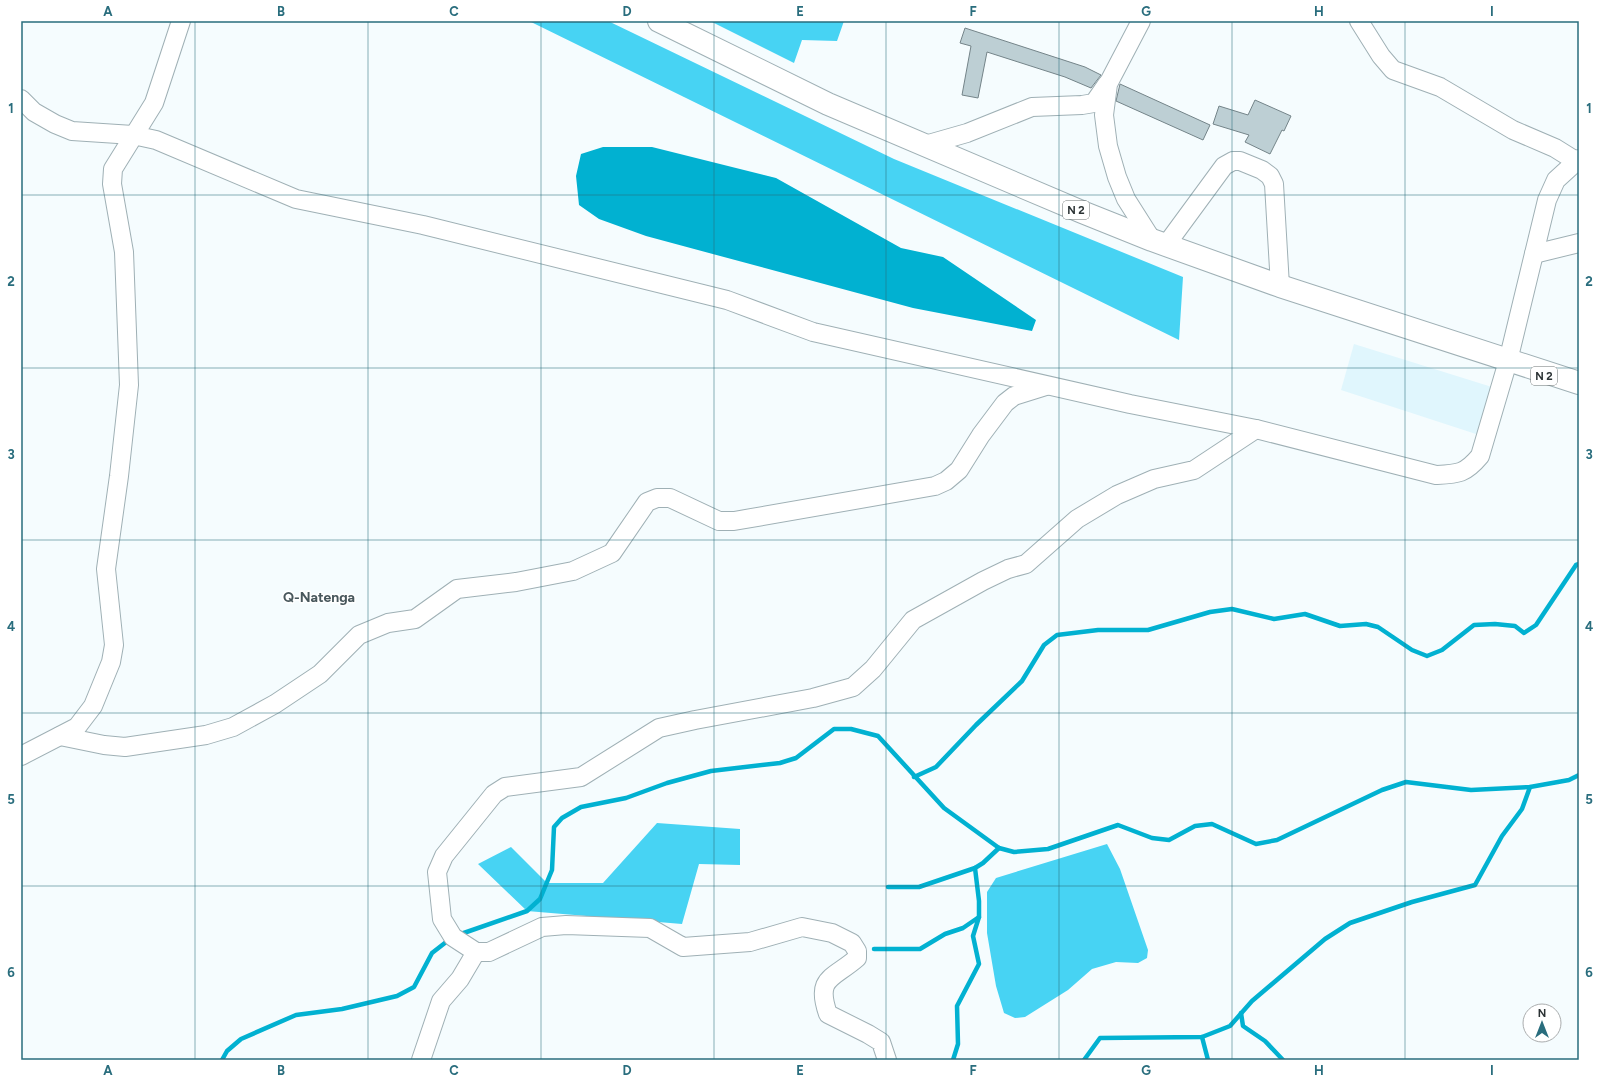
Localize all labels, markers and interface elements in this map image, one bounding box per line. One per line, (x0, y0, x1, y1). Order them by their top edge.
text: A (103, 4, 113, 19)
text: B (277, 4, 285, 19)
text: C (449, 4, 459, 19)
text: D (622, 4, 632, 19)
text: E (796, 4, 804, 19)
text: F (969, 4, 977, 19)
text: G (1141, 4, 1151, 19)
text: H (1314, 4, 1324, 19)
text: I (1490, 4, 1494, 19)
text: 1 (8, 101, 14, 116)
text: 1 (1586, 101, 1592, 116)
road number: N 2 (1063, 201, 1089, 219)
text: 2 (7, 274, 15, 289)
text: 2 (1585, 274, 1593, 289)
road number: N 2 (1531, 367, 1557, 385)
text: 3 (7, 447, 15, 462)
text: 3 (1585, 447, 1593, 462)
district label: Q-Natenga (283, 589, 355, 606)
text: 4 (7, 619, 15, 634)
text: 4 (1585, 619, 1593, 634)
text: 5 (7, 792, 15, 807)
text: 5 (1585, 792, 1593, 807)
text: 6 (7, 965, 15, 980)
text: 6 (1585, 965, 1593, 980)
north arrow (1522, 1003, 1562, 1043)
text: N (1538, 1007, 1546, 1020)
text: A (103, 1063, 113, 1078)
text: B (277, 1063, 285, 1078)
text: C (449, 1063, 459, 1078)
text: D (622, 1063, 632, 1078)
text: E (796, 1063, 804, 1078)
text: F (969, 1063, 977, 1078)
text: G (1141, 1063, 1151, 1078)
text: H (1314, 1063, 1324, 1078)
text: I (1490, 1063, 1494, 1078)

